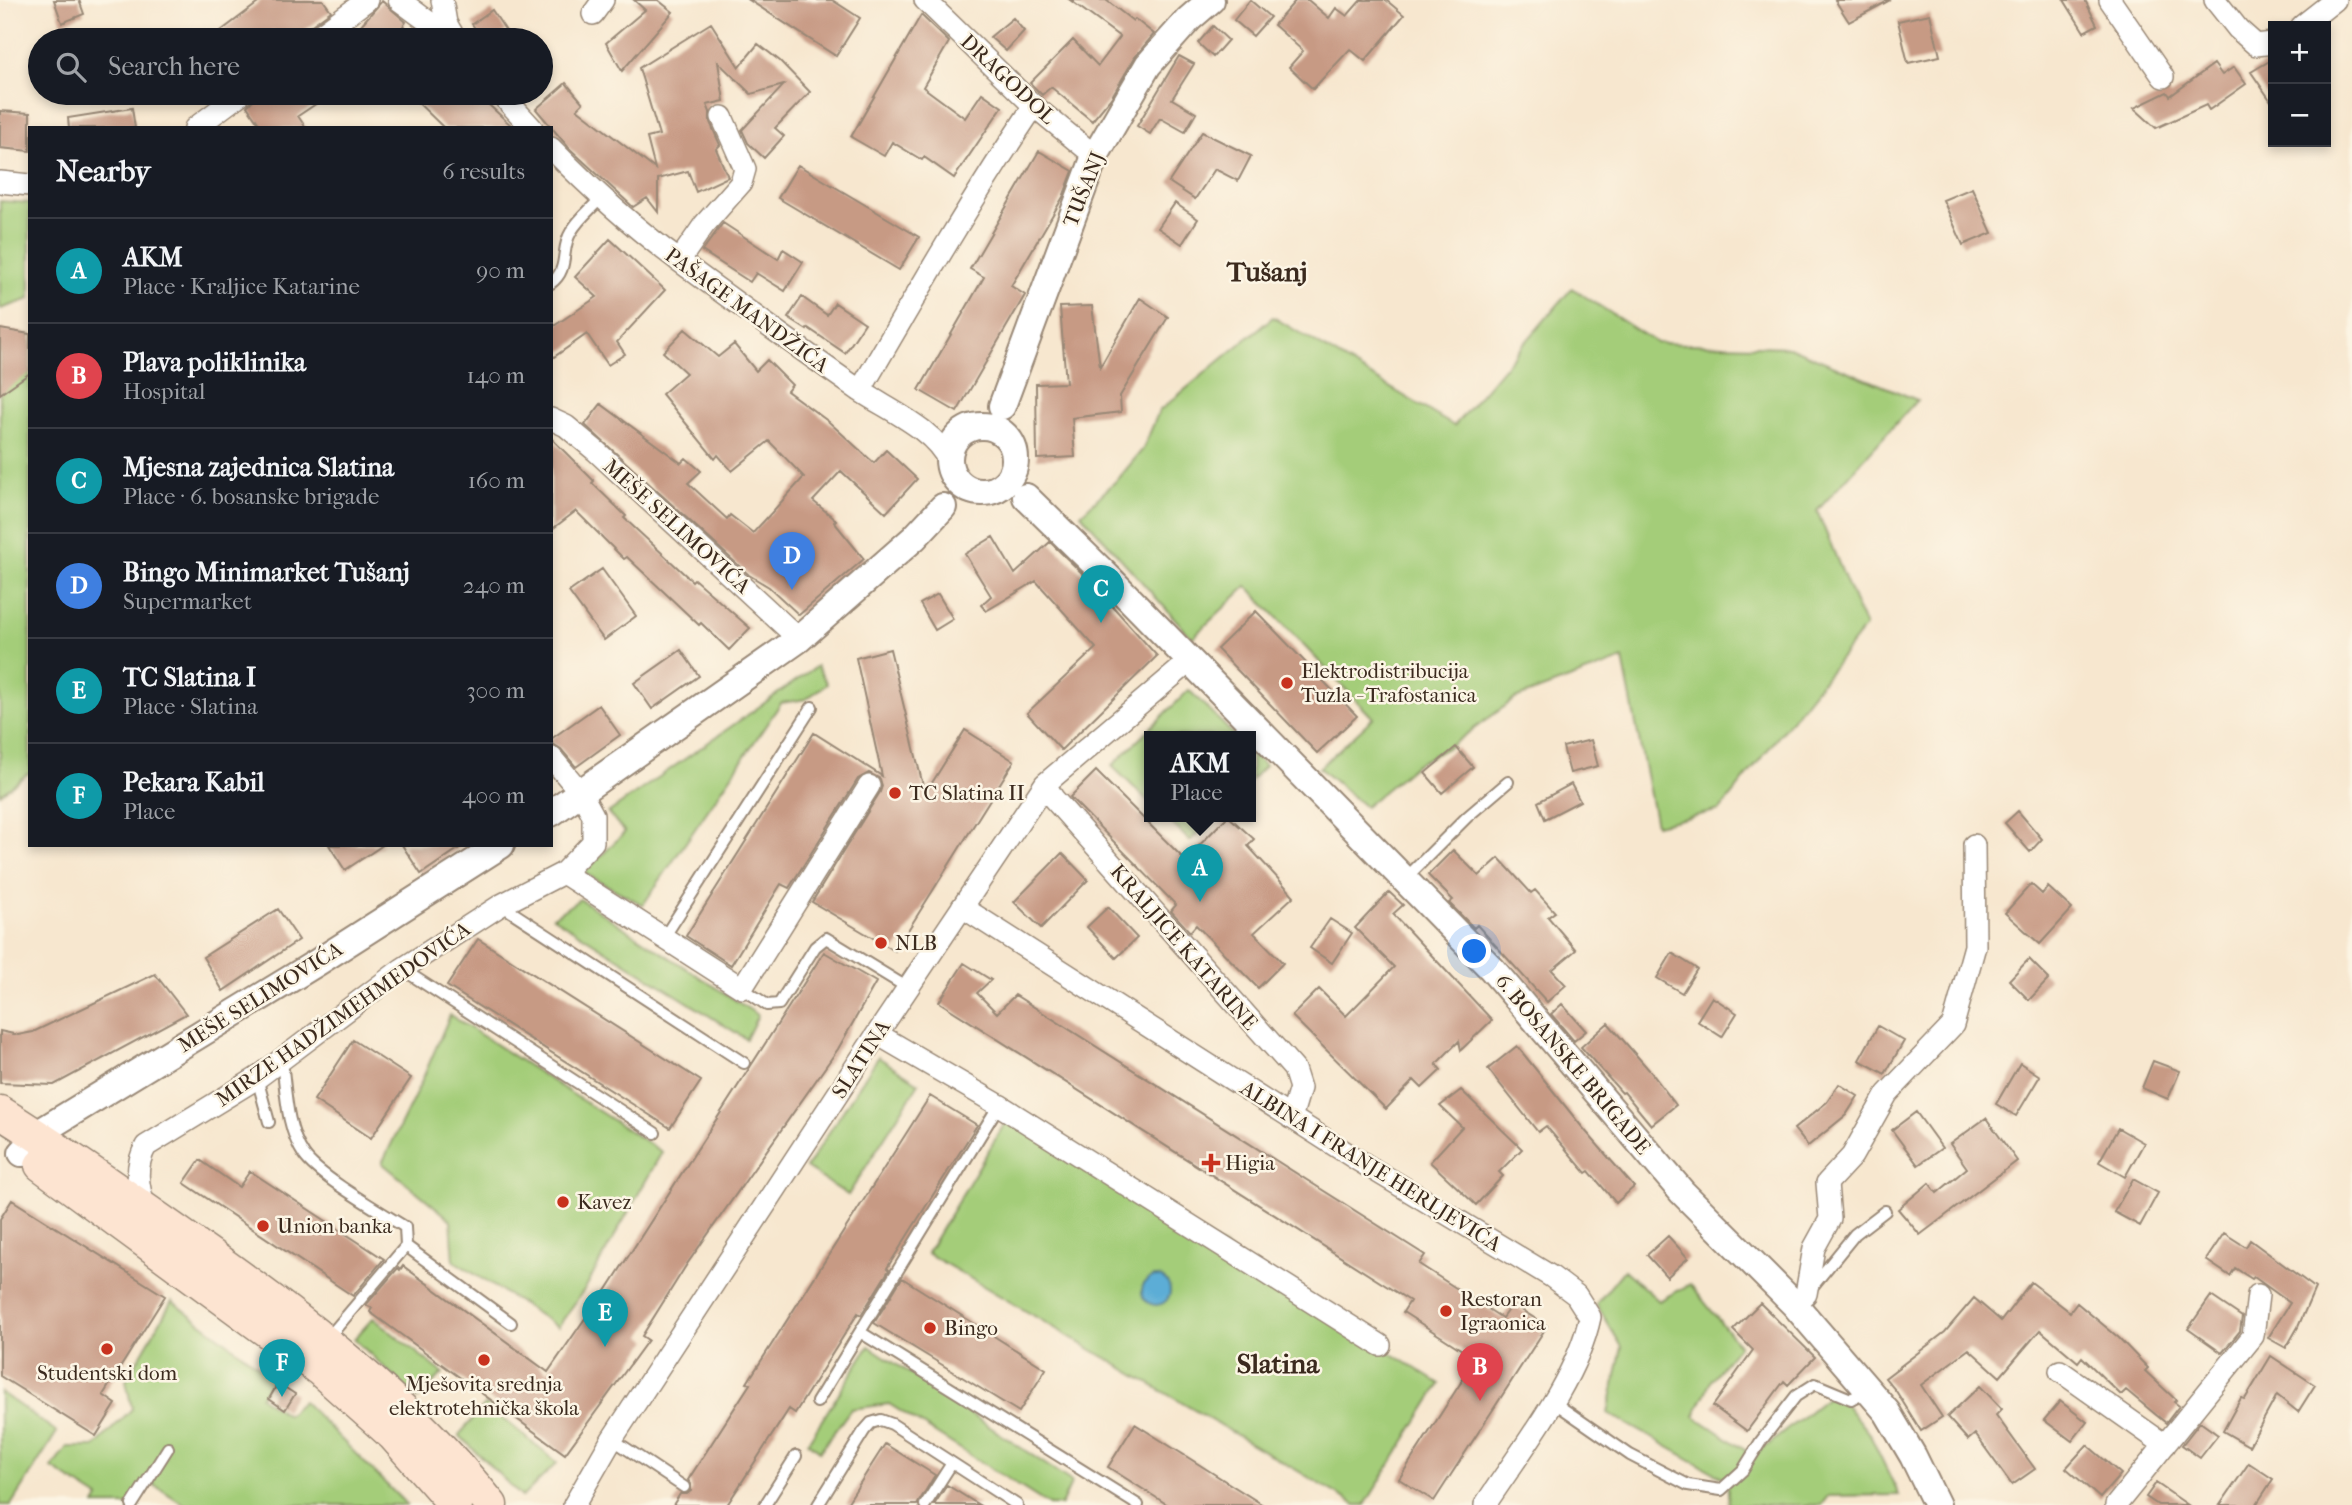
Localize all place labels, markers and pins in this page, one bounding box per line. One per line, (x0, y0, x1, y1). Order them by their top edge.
pin: D (769, 532, 815, 590)
pin: C (1078, 565, 1124, 623)
place label: Elektrodistribucija Tuzla - Trafostanica (1301, 659, 1477, 707)
marker: Elektrodistribucija Tuzla - Trafostanica (1279, 675, 1295, 691)
place label: TC Slatina II (909, 781, 1025, 805)
marker: TC Slatina II (887, 785, 903, 801)
pin: A (1177, 844, 1223, 902)
place label: NLB (895, 931, 937, 955)
marker: NLB (873, 935, 889, 951)
place label: Higia (1225, 1151, 1275, 1175)
marker: Higia (1203, 1155, 1219, 1171)
place label: Kavez (577, 1190, 632, 1214)
marker: Kavez (555, 1194, 571, 1210)
place label: Union banka (277, 1214, 392, 1238)
marker: Union banka (255, 1218, 271, 1234)
place label: Restoran Igraonica (1460, 1287, 1546, 1335)
pin: E (582, 1289, 628, 1347)
marker: Restoran Igraonica (1438, 1303, 1454, 1319)
place label: Bingo (944, 1316, 998, 1340)
marker: Bingo (922, 1320, 938, 1336)
pin: F (259, 1339, 305, 1397)
marker: Studentski dom (99, 1341, 115, 1357)
pin: B (1457, 1343, 1503, 1401)
marker: Mješovita srednja elektrotehnička škola (476, 1352, 492, 1368)
place label: Studentski dom (37, 1361, 178, 1385)
place label: Mješovita srednja elektrotehnička škola (389, 1372, 579, 1420)

